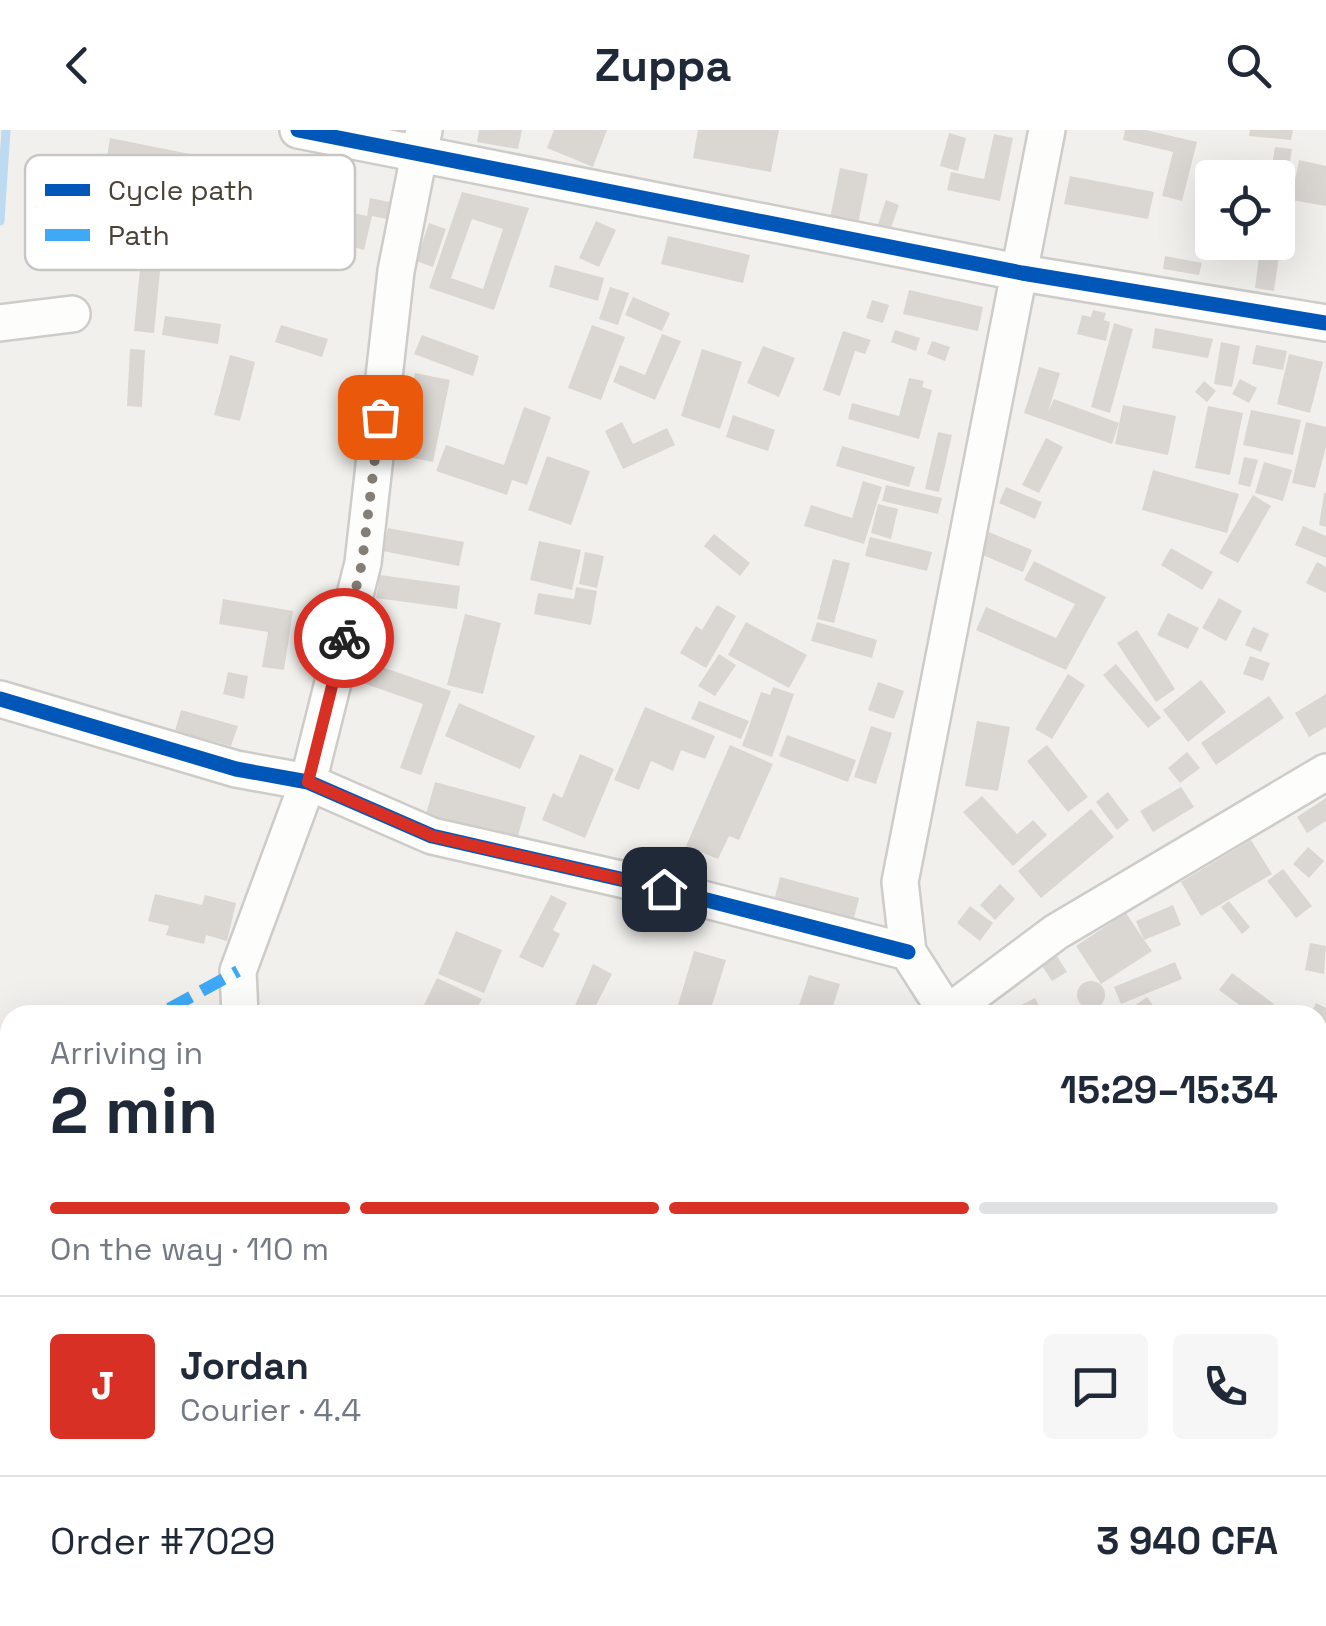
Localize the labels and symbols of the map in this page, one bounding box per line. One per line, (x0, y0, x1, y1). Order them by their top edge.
legend (25, 155, 355, 270)
text: Cycle path (108, 172, 254, 208)
text: Path (108, 217, 170, 253)
pin (338, 375, 423, 460)
courier (294, 588, 394, 688)
pin (622, 847, 707, 932)

